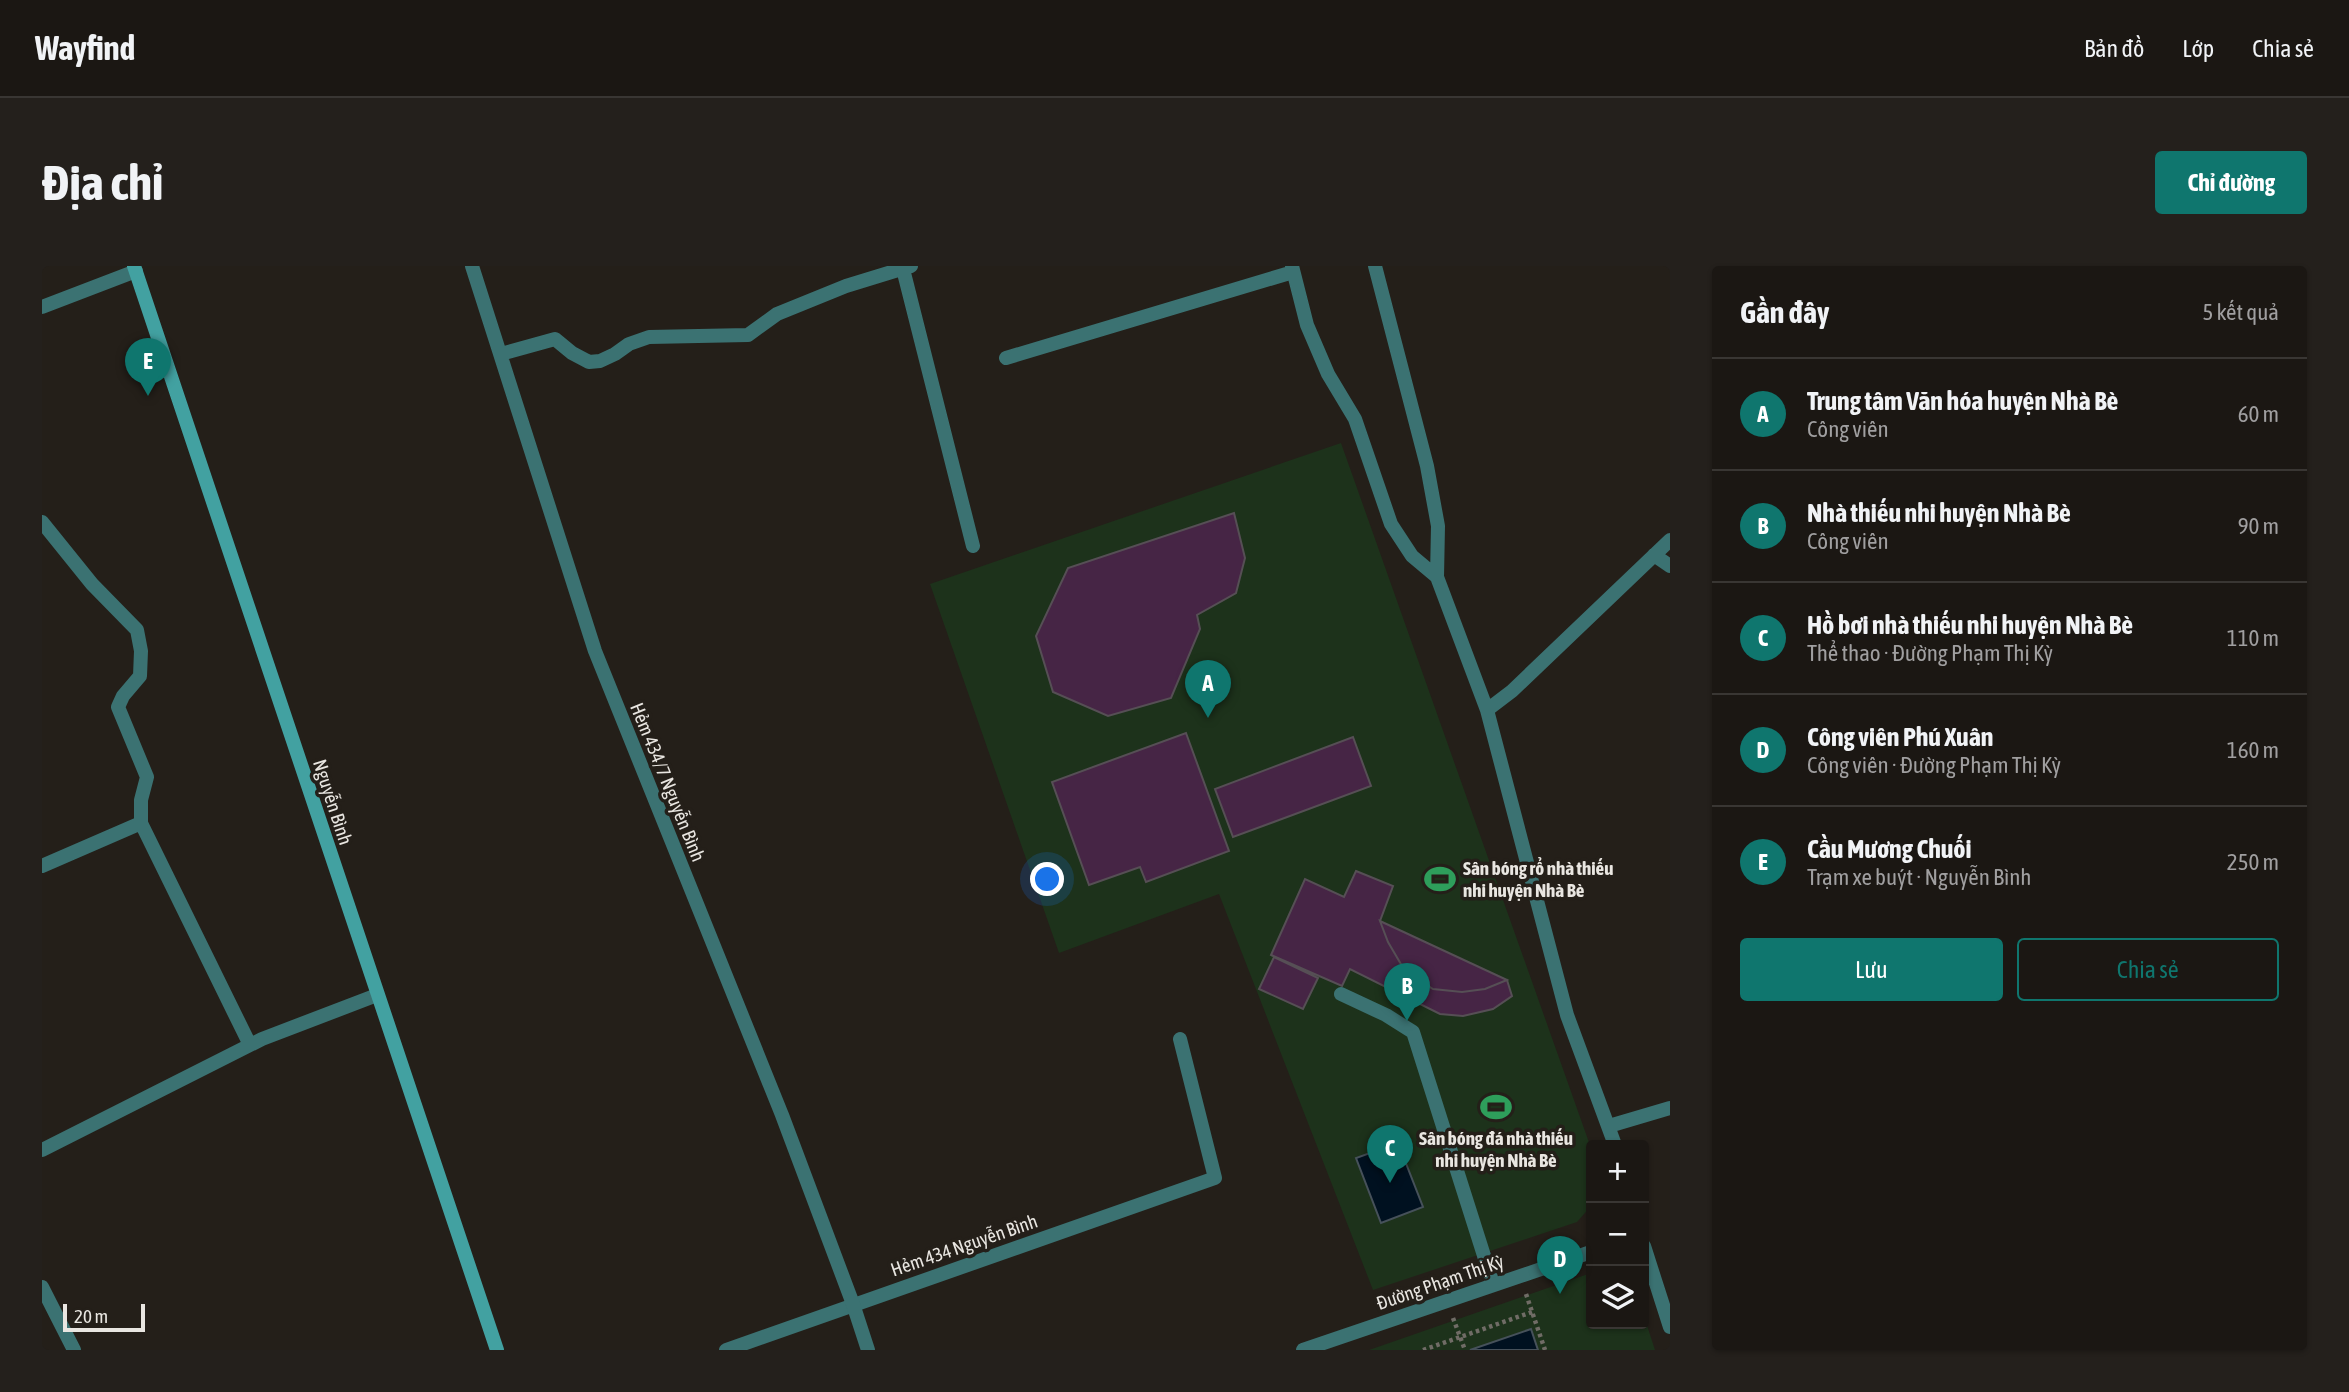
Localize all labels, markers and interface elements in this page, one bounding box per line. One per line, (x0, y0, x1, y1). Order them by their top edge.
text: Wayfind (35, 29, 135, 67)
text: Bản đồ (2084, 35, 2144, 62)
text: Lớp (2182, 35, 2214, 62)
text: Chia sẻ (2252, 35, 2314, 62)
button: Chỉ đường (2155, 151, 2307, 214)
text: Địa chỉ (42, 154, 163, 210)
text: Gần đây (1740, 295, 1829, 329)
text: 5 kết quả (2202, 299, 2279, 325)
pin: E (125, 338, 171, 396)
text: Trung tâm Văn hóa huyện Nhà Bè (1807, 386, 2118, 416)
text: A (1757, 401, 1769, 427)
text: 60 m (2238, 401, 2279, 427)
text: Công viên (1807, 416, 1889, 442)
text: Nhà thiếu nhi huyện Nhà Bè (1807, 498, 2071, 528)
text: B (1758, 513, 1768, 539)
text: 90 m (2238, 513, 2279, 539)
text: Công viên (1807, 528, 1889, 554)
text: Hồ bơi nhà thiếu nhi huyện Nhà Bè (1807, 610, 2133, 640)
text: C (1758, 625, 1768, 651)
text: 110 m (2227, 625, 2279, 651)
text: Thể thao · Đường Phạm Thị Kỳ (1807, 640, 2053, 666)
pin: A (1185, 660, 1231, 718)
street label: Hẻm 434/7 Nguyễn Bình (626, 699, 710, 865)
text: Công viên Phú Xuân (1807, 722, 1993, 752)
text: D (1757, 737, 1769, 763)
text: 160 m (2227, 737, 2279, 763)
text: Công viên · Đường Phạm Thị Kỳ (1807, 752, 2061, 778)
street label: Nguyễn Bình (309, 757, 357, 847)
text: Cầu Mương Chuối (1807, 834, 1972, 864)
text: E (1758, 849, 1768, 875)
text: 250 m (2227, 849, 2279, 875)
place label: Sân bóng rổ nhà thiếu nhi huyện Nhà Bè (1463, 857, 1613, 901)
your location (1030, 862, 1064, 896)
sports icon: Sân bóng rổ nhà thiếu nhi huyện Nhà Bè (1423, 862, 1457, 896)
text: Trạm xe buýt · Nguyễn Bình (1807, 864, 2032, 890)
button: Lưu (1740, 938, 2003, 1001)
button: Chia sẻ (2017, 938, 2279, 1001)
pin: B (1384, 963, 1430, 1021)
sports icon: Sân bóng đá nhà thiếu nhi huyện Nhà Bè (1479, 1090, 1513, 1124)
pin: C (1367, 1125, 1413, 1183)
place label: Sân bóng đá nhà thiếu nhi huyện Nhà Bè (1419, 1127, 1573, 1171)
map controls (1586, 1140, 1649, 1329)
button: + (1586, 1140, 1649, 1203)
button: − (1586, 1203, 1649, 1266)
street label: Hẻm 434 Nguyễn Bình (888, 1210, 1040, 1280)
pin: D (1537, 1236, 1583, 1294)
street label: Đường Phạm Thị Kỳ (1373, 1250, 1507, 1314)
button: layers (1586, 1266, 1649, 1329)
scale bar (63, 1301, 145, 1333)
text: 20 m (74, 1305, 108, 1327)

